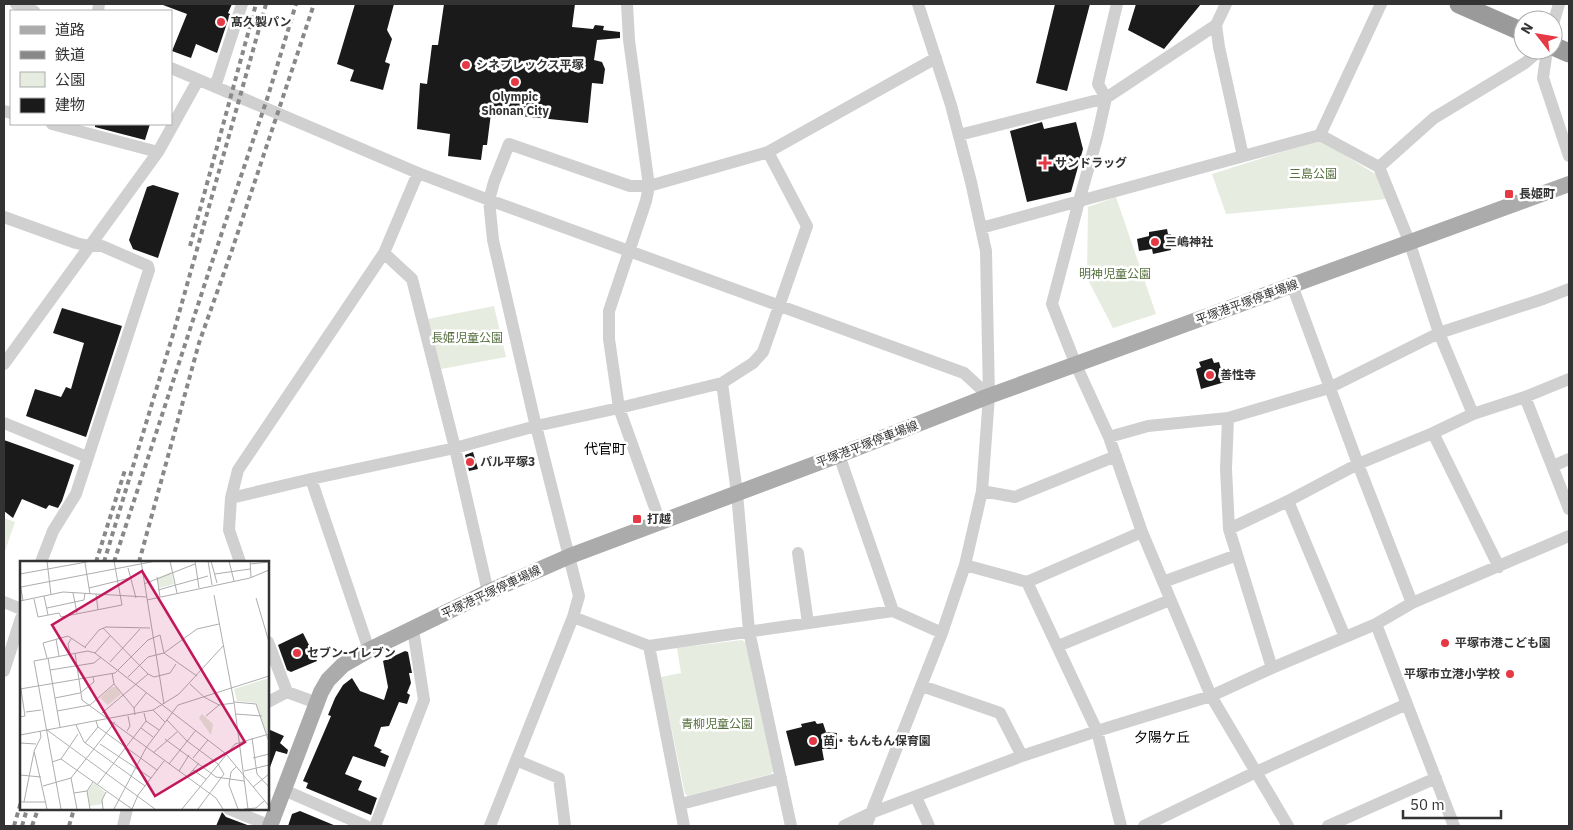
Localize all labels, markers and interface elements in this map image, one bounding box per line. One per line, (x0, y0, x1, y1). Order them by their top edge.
legend (10, 10, 172, 125)
north arrow (1513, 10, 1563, 60)
place label: 髙久製パン (231, 14, 292, 29)
marker: 髙久製パン (215, 16, 227, 28)
text: N (1517, 19, 1537, 37)
text: 道路 (55, 20, 85, 39)
text: 鉄道 (55, 45, 85, 64)
place label: シネプレックス平塚 (476, 57, 584, 72)
marker: シネプレックス平塚 (460, 59, 472, 71)
text: 公園 (55, 70, 85, 89)
marker: Olympic Shonan City (509, 76, 521, 88)
place label: Olympic Shonan City (481, 89, 549, 118)
text: 建物 (55, 95, 85, 114)
place label: サンドラッグ (1055, 155, 1127, 170)
marker: サンドラッグ (1039, 157, 1051, 169)
park label: 三島公園 (1289, 166, 1337, 181)
place label: 長姫町 (1519, 186, 1555, 201)
marker: 長姫町 (1503, 188, 1515, 200)
place label: 三嶋神社 (1165, 234, 1213, 249)
marker: 三嶋神社 (1149, 236, 1161, 248)
park label: 明神児童公園 (1079, 266, 1151, 281)
street label: 平塚港平塚停車場線 (1194, 276, 1300, 327)
park label: 長姫児童公園 (431, 330, 503, 345)
place label: 善性寺 (1220, 367, 1256, 382)
marker: 善性寺 (1204, 369, 1216, 381)
street label: 平塚港平塚停車場線 (814, 417, 920, 470)
district label: 代官町 (584, 440, 626, 458)
place label: パル平塚3 (480, 454, 535, 469)
marker: パル平塚3 (464, 456, 476, 468)
place label: 打越 (647, 511, 671, 526)
marker: 打越 (631, 513, 643, 525)
inset map (20, 561, 269, 810)
street label: 平塚港平塚停車場線 (439, 562, 543, 621)
place label: 平塚市港こども園 (1455, 635, 1551, 650)
marker: 平塚市港こども園 (1439, 637, 1451, 649)
place label: セブン-イレブン (307, 645, 396, 660)
marker: セブン-イレブン (291, 647, 303, 659)
place label: 平塚市立港小学校 (1404, 666, 1500, 681)
marker: 平塚市立港小学校 (1504, 668, 1516, 680)
park label: 青柳児童公園 (681, 716, 753, 731)
district label: 夕陽ケ丘 (1134, 728, 1190, 746)
place label: 苗・もんもん保育園 (823, 733, 931, 748)
marker: 苗・もんもん保育園 (807, 735, 819, 747)
scale bar (1403, 788, 1500, 820)
text: 50 m (1410, 795, 1445, 814)

